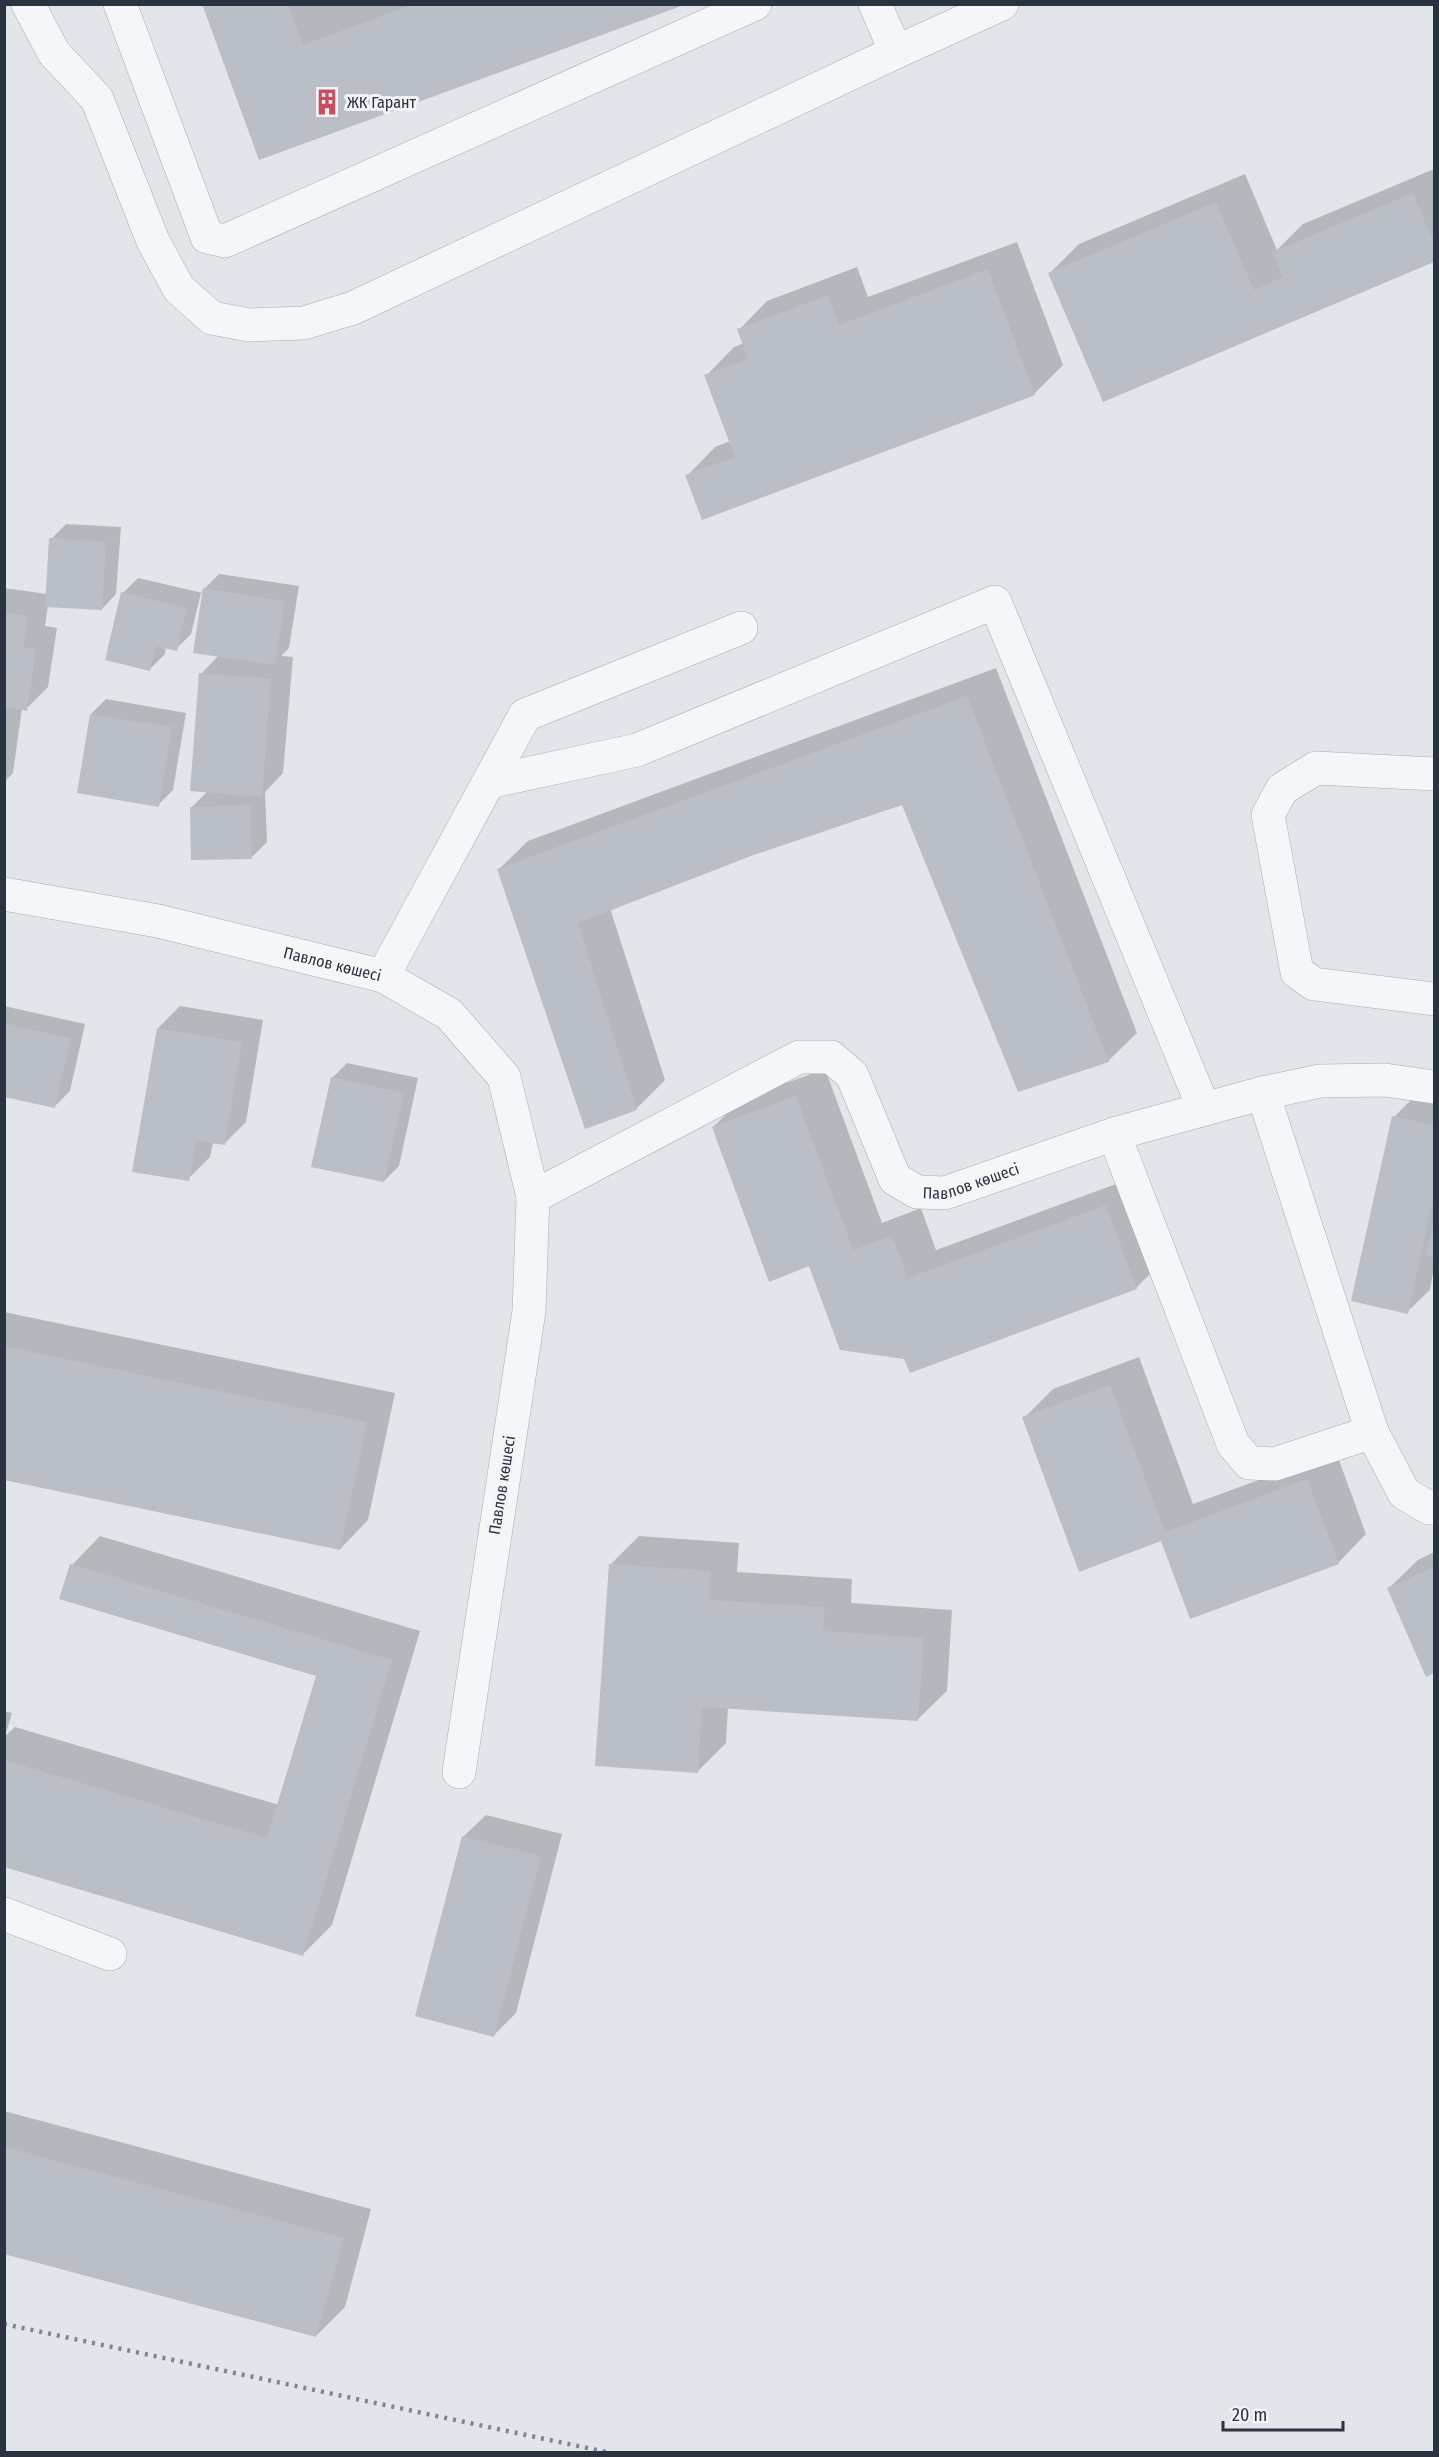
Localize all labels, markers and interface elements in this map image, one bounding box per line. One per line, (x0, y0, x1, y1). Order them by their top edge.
building icon: ЖК Гарант (312, 87, 342, 117)
place label: ЖК Гарант (347, 93, 417, 112)
street label: Павлов көшесі (282, 943, 383, 985)
street label: Павлов көшесі (922, 1158, 1021, 1203)
street label: Павлов көшесі (485, 1434, 519, 1536)
scale bar (1223, 2394, 1343, 2432)
text: 20 m (1232, 2404, 1267, 2426)

